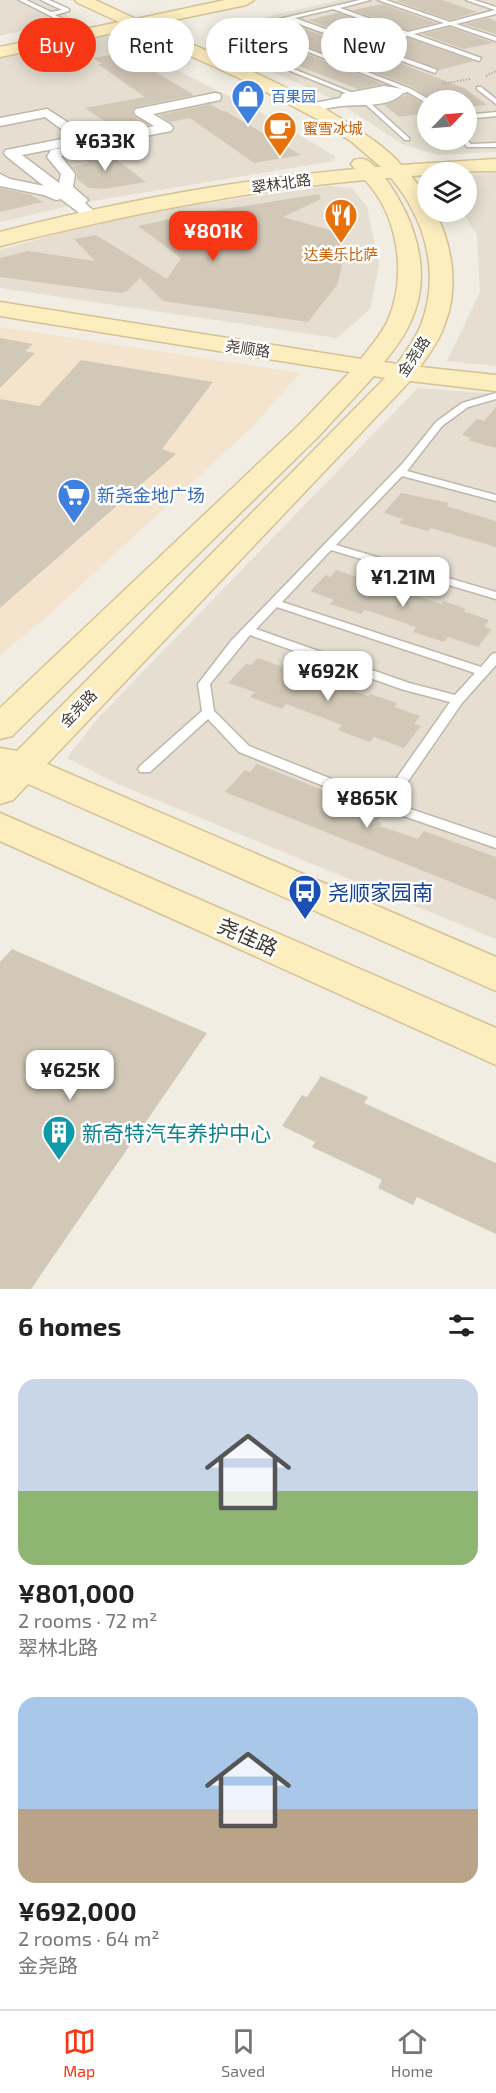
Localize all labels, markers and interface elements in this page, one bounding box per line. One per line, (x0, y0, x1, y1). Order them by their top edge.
chip: Buy (18, 18, 96, 72)
chip: Rent (108, 18, 194, 72)
chip: Filters (206, 18, 309, 72)
chip: New (321, 18, 407, 72)
shop icon: 百果园 (230, 78, 266, 125)
place label: 百果园 (271, 87, 316, 105)
north arrow (417, 90, 477, 150)
map controls (417, 90, 477, 222)
cafe icon: 蜜雪冰城 (262, 110, 298, 157)
place label: 蜜雪冰城 (303, 119, 363, 137)
pin: ¥633K (63, 121, 147, 172)
text: ¥633K (75, 128, 135, 152)
button: layers (417, 162, 477, 222)
street label: 翠林北路 (250, 170, 312, 196)
restaurant icon: 达美乐比萨 (323, 197, 359, 244)
pin: ¥801K (171, 211, 255, 262)
text: ¥801K (183, 218, 243, 242)
place label: 达美乐比萨 (303, 245, 379, 263)
street label: 金尧路 (393, 332, 433, 380)
street label: 尧顺路 (224, 336, 272, 360)
supermarket icon: 新尧金地广场 (56, 477, 92, 524)
place label: 新尧金地广场 (97, 484, 205, 506)
pin: ¥1.21M (354, 557, 452, 608)
text: ¥1.21M (370, 564, 436, 588)
pin: ¥692K (286, 651, 370, 702)
text: ¥692K (297, 658, 359, 682)
street label: 金尧路 (56, 686, 100, 730)
pin: ¥865K (325, 778, 409, 829)
text: ¥865K (336, 785, 398, 809)
bus stop icon: 尧顺家园南 (287, 873, 323, 920)
place label: 尧顺家园南 (328, 879, 433, 904)
street label: 尧佳路 (214, 912, 282, 960)
pin: ¥625K (28, 1050, 112, 1101)
text: ¥625K (40, 1057, 100, 1081)
building icon: 新奇特汽车养护中心 (41, 1114, 77, 1161)
place label: 新奇特汽车养护中心 (82, 1120, 271, 1145)
icon: filters (445, 1309, 478, 1342)
text: 6 homes (18, 1310, 121, 1341)
icon: home (194, 1418, 302, 1526)
text: ¥801,000 (18, 1577, 135, 1608)
text: 2 rooms · 72 m² (18, 1608, 157, 1632)
text: 翠林北路 (18, 1635, 98, 1659)
icon: home (194, 1736, 302, 1844)
text: ¥692,000 (18, 1895, 137, 1926)
text: 2 rooms · 64 m² (18, 1926, 160, 1950)
text: 金尧路 (18, 1953, 78, 1977)
tab: Map (63, 2025, 96, 2080)
tab: Saved (221, 2025, 265, 2080)
tab: Home (391, 2025, 433, 2080)

